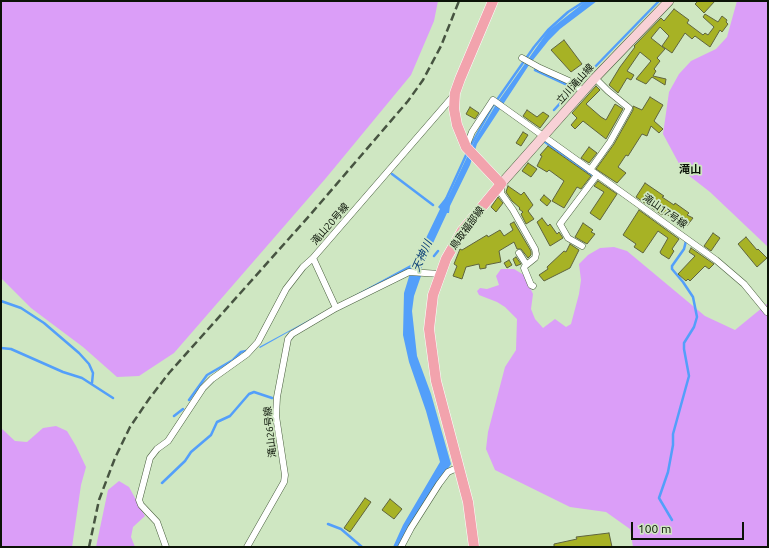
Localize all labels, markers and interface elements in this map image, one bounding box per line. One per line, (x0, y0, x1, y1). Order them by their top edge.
street label: 立川滝山線 (554, 61, 596, 107)
district label: 滝山 (679, 162, 701, 176)
street label: 滝山17号線 (641, 191, 689, 231)
street label: 滝山20号線 (309, 201, 351, 247)
street label: 鳥取福部線 (447, 204, 487, 252)
water label: 天神川 (409, 238, 435, 274)
street label: 滝山26号線 (261, 406, 279, 458)
scale bar (633, 514, 746, 540)
text: 100 m (638, 522, 671, 535)

